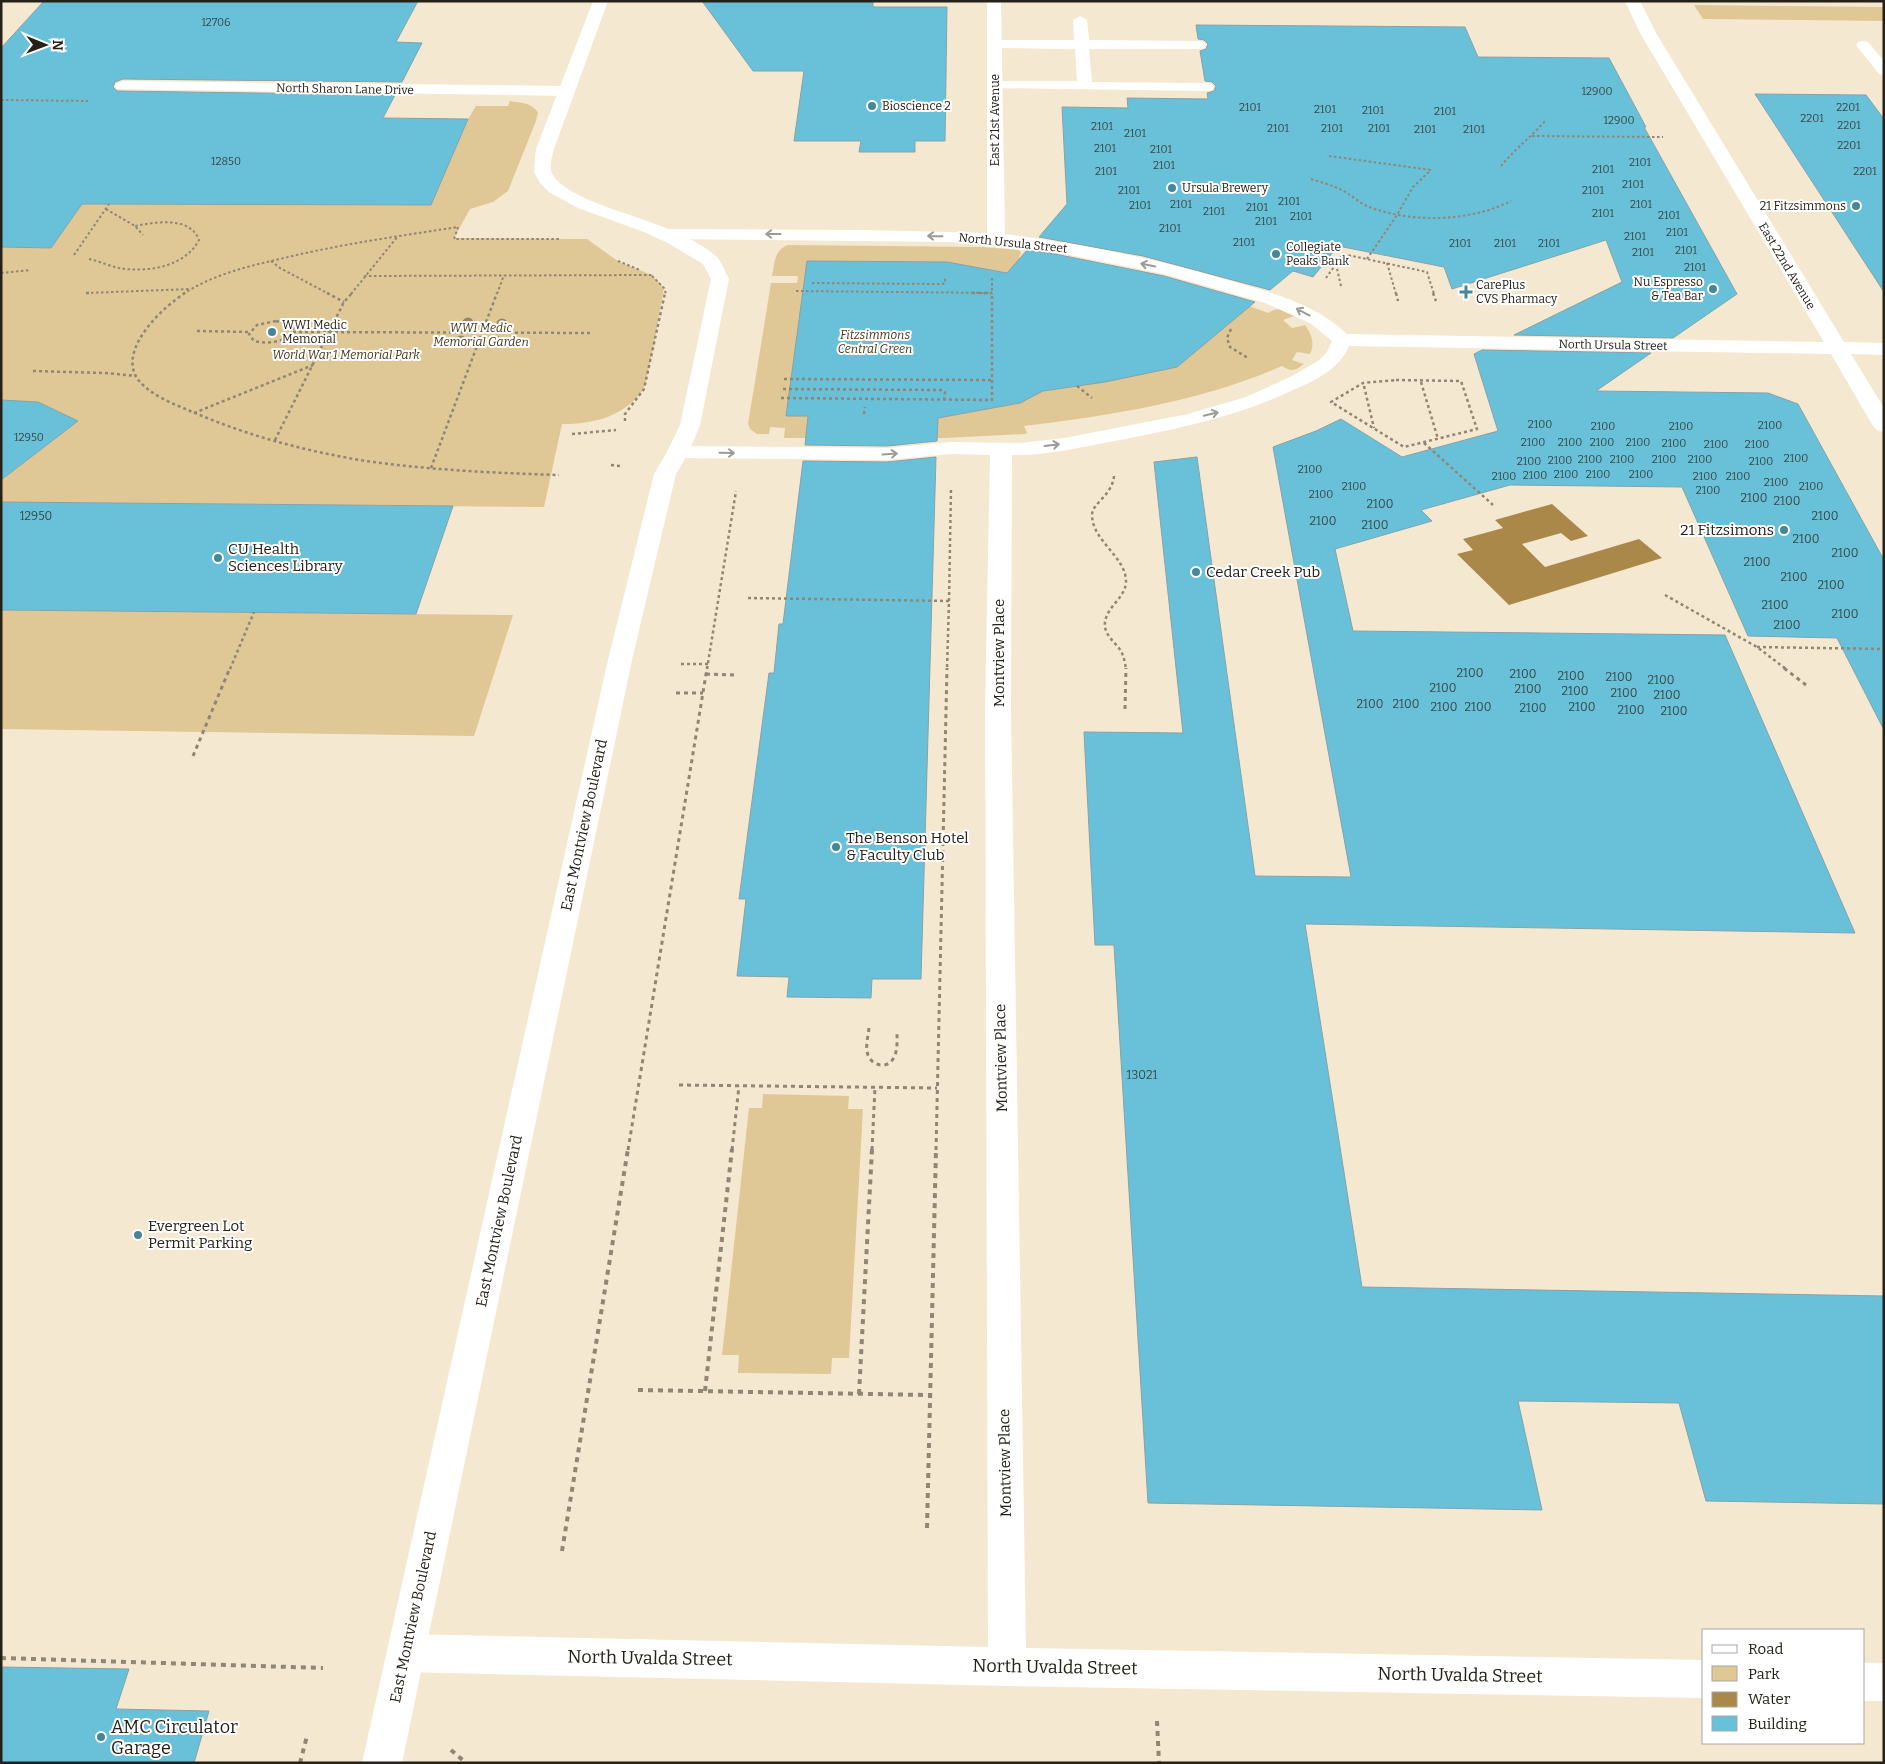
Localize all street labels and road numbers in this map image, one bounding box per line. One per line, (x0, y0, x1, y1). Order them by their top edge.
street label: East 21st Avenue (988, 74, 1002, 166)
street label: North Sharon Lane Drive (276, 81, 414, 97)
street label: East 22nd Avenue (1756, 220, 1818, 312)
street label: North Ursula Street (958, 230, 1069, 256)
street label: North Ursula Street (1558, 337, 1668, 353)
street label: Montview Place (990, 599, 1008, 707)
street label: East Montview Boulevard (557, 737, 611, 913)
street label: Montview Place (991, 1004, 1011, 1112)
street label: East Montview Boulevard (472, 1133, 526, 1309)
street label: Montview Place (995, 1409, 1015, 1517)
street label: East Montview Boulevard (386, 1529, 440, 1705)
street label: North Uvalda Street (567, 1646, 733, 1670)
street label: North Uvalda Street (972, 1655, 1138, 1679)
street label: North Uvalda Street (1377, 1663, 1543, 1687)

